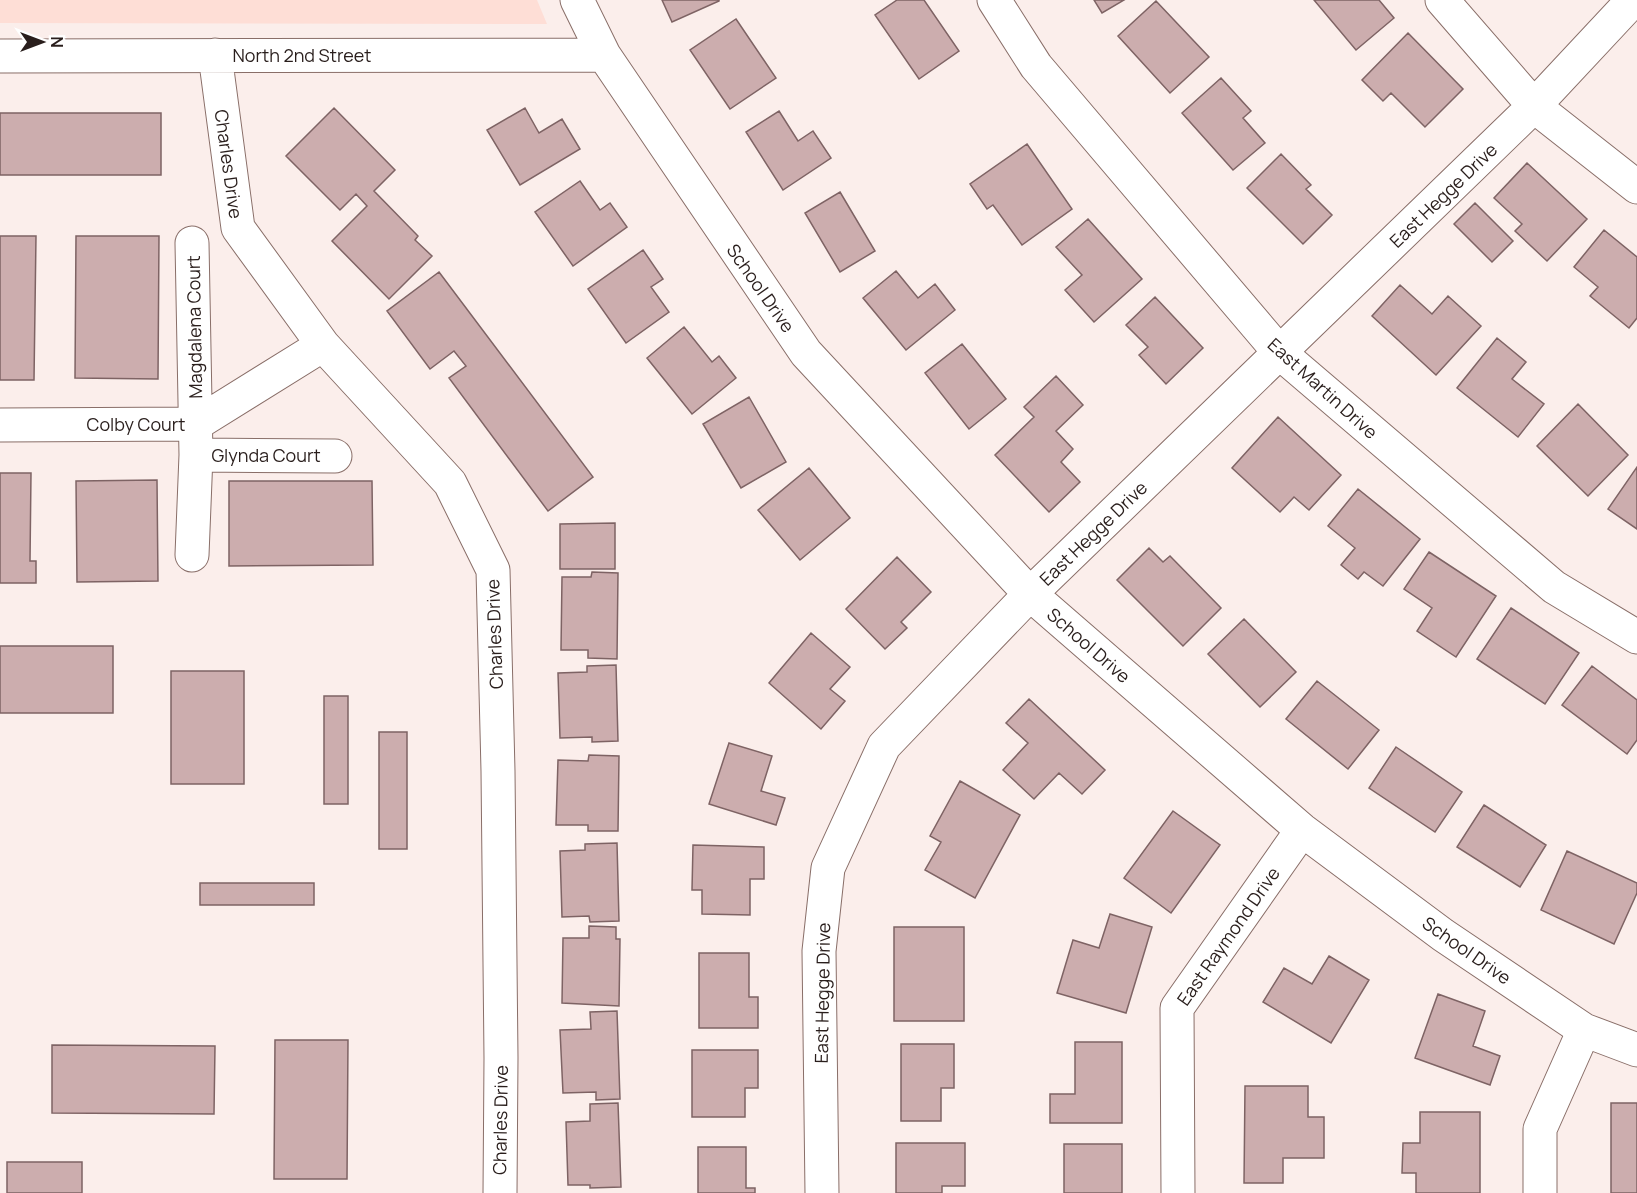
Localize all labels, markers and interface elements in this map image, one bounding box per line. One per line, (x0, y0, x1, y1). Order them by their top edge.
north arrow (12, 12, 72, 72)
text: N (46, 36, 68, 48)
street label: North 2nd Street (233, 43, 371, 67)
street label: Charles Drive (209, 108, 249, 220)
street label: East Hegge Drive (1384, 137, 1502, 253)
street label: School Drive (722, 239, 800, 337)
street label: Magdalena Court (181, 255, 207, 399)
street label: East Martin Drive (1263, 332, 1383, 444)
street label: Colby Court (87, 412, 185, 436)
street label: Glynda Court (211, 443, 321, 467)
street label: East Hegge Drive (1034, 475, 1152, 591)
street label: Charles Drive (480, 579, 508, 689)
street label: School Drive (1042, 602, 1136, 688)
street label: East Raymond Drive (1171, 862, 1285, 1010)
street label: School Drive (1418, 911, 1516, 989)
street label: East Hegge Drive (809, 922, 835, 1064)
street label: Charles Drive (487, 1065, 513, 1175)

